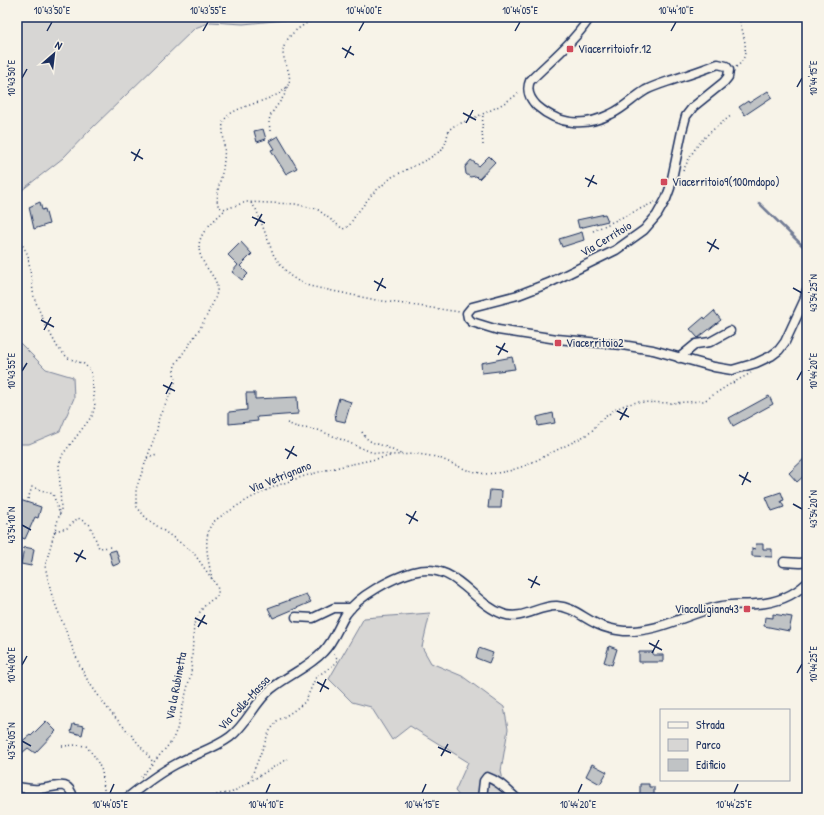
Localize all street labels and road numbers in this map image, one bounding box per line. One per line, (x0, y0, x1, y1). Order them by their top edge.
street label: Via Cerritoio (577, 217, 635, 260)
street label: Via Vetrignano (246, 456, 314, 497)
street label: Via la Rubinetta (161, 650, 190, 721)
street label: Via Colle-Massa (214, 671, 274, 734)

